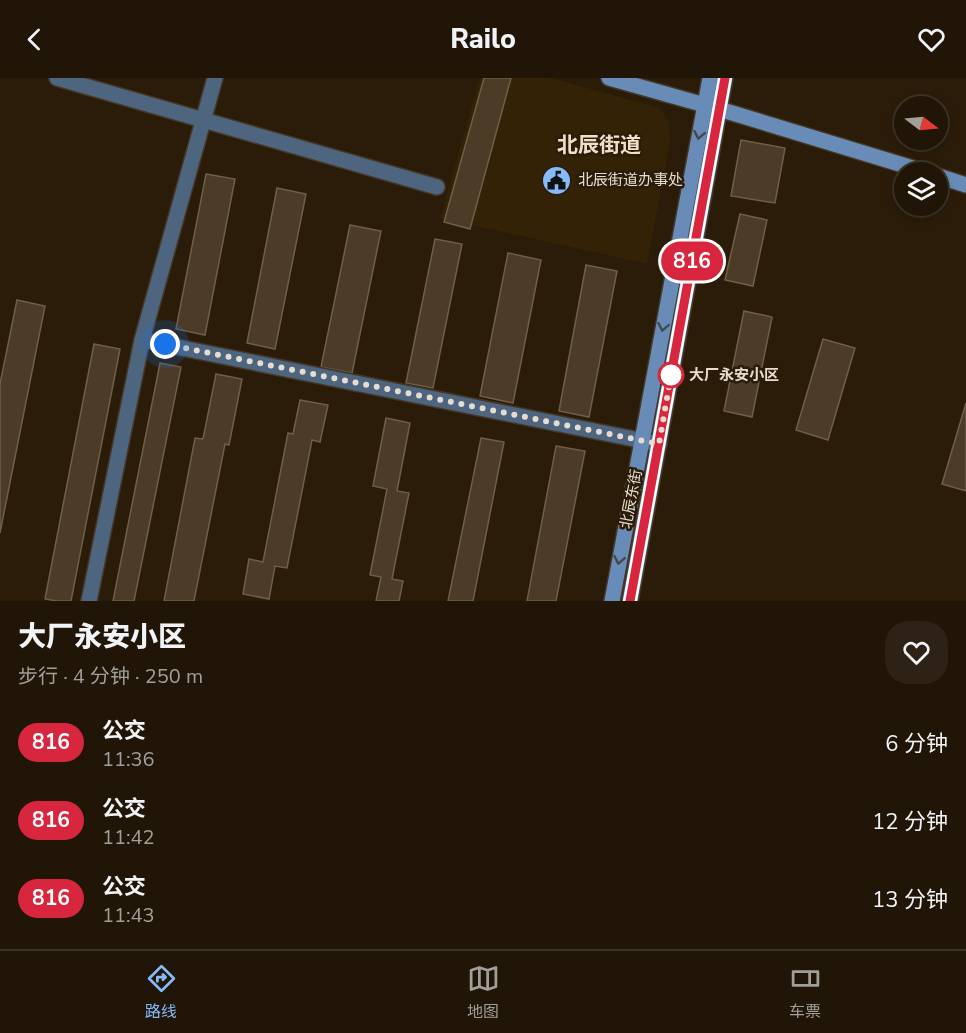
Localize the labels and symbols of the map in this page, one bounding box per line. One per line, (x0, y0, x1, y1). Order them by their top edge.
north arrow (894, 96, 948, 150)
one-way arrow (693, 130, 706, 140)
district label: 北辰街道 (557, 131, 641, 159)
public building icon: 北辰街道办事处 (541, 164, 573, 196)
place label: 北辰街道办事处 (578, 170, 683, 190)
line badge: 816 (658, 242, 726, 280)
one-way arrow (657, 322, 670, 332)
your location (150, 329, 180, 359)
marker: 大厂永安小区 (658, 362, 684, 388)
place label: 大厂永安小区 (689, 365, 779, 385)
street label: 北辰东街 (615, 468, 647, 530)
one-way arrow (613, 555, 626, 565)

